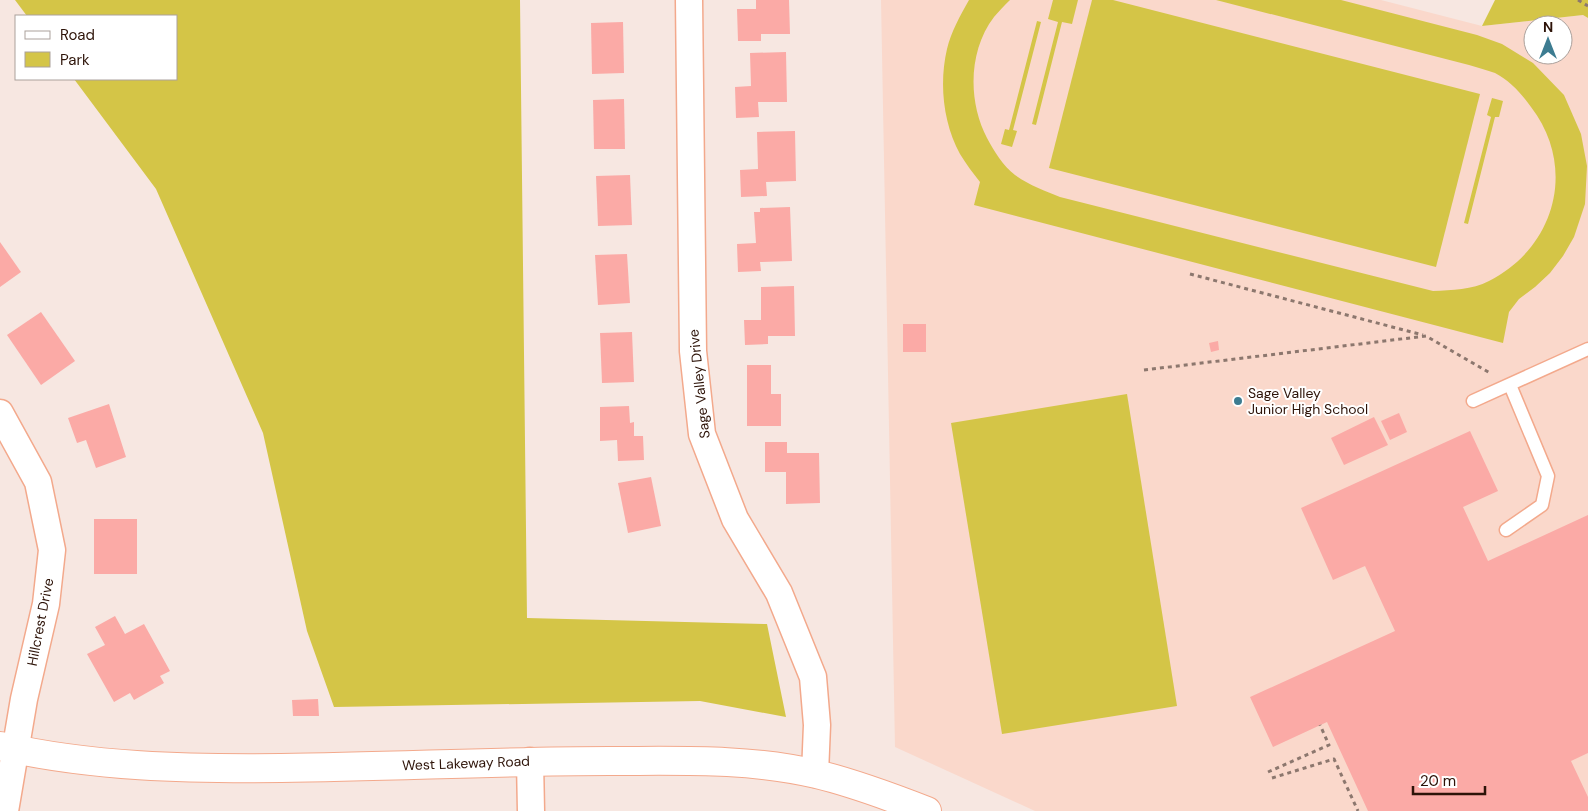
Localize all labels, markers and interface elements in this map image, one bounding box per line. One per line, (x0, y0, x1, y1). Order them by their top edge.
legend (15, 15, 178, 80)
north arrow (1523, 15, 1573, 65)
text: N (1543, 18, 1553, 36)
text: Road (60, 25, 95, 45)
text: Park (60, 50, 90, 70)
street label: Sage Valley Drive (684, 328, 714, 439)
place label: Sage Valley Junior High School (1248, 384, 1368, 418)
marker: Sage Valley Junior High School (1232, 395, 1244, 407)
street label: Hillcrest Drive (23, 577, 57, 667)
street label: West Lakeway Road (402, 752, 530, 774)
scale bar (1413, 764, 1486, 796)
text: 20 m (1420, 771, 1456, 791)

